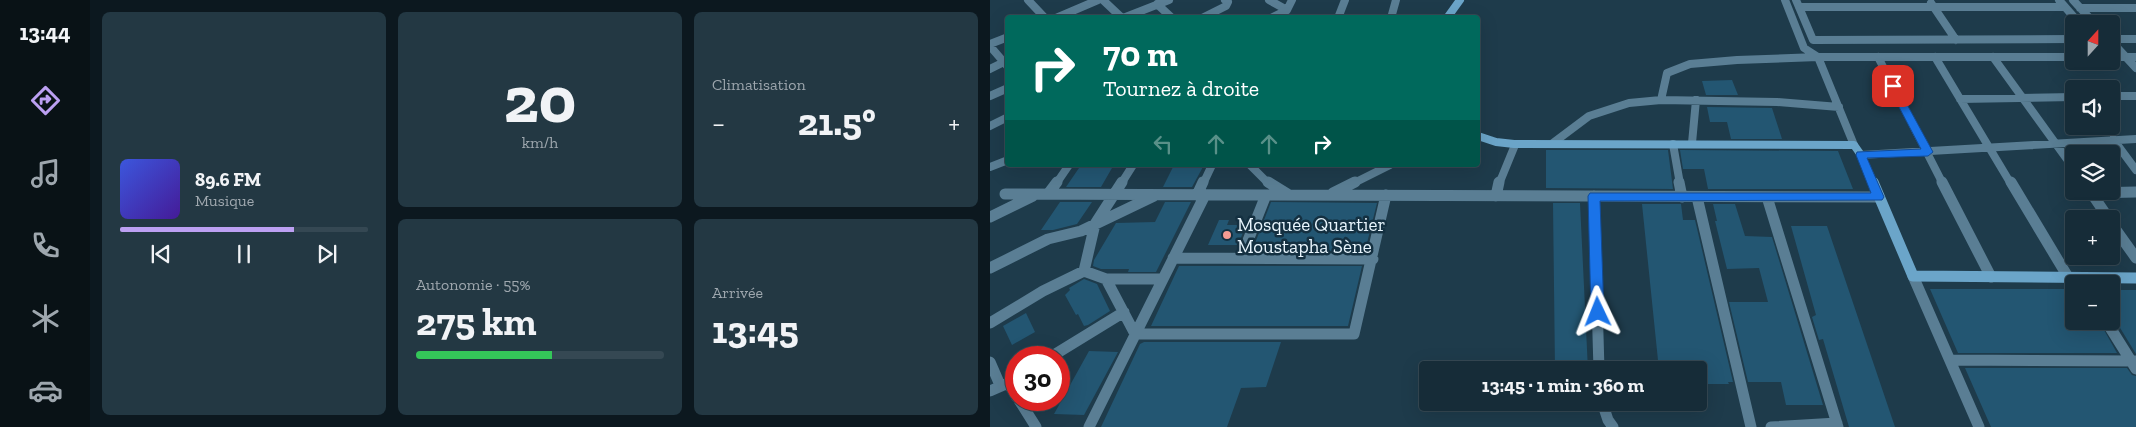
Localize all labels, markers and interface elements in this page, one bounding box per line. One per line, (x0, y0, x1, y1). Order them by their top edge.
north arrow (2065, 15, 2120, 70)
map controls (2065, 15, 2120, 330)
text: 13:44 (19, 19, 71, 46)
text: 70 m (1103, 33, 1178, 75)
icon: right (1020, 35, 1085, 100)
text: 20 (504, 61, 576, 139)
pin (1872, 65, 1914, 107)
icon: arrive (1879, 72, 1907, 100)
text: Climatisation (712, 75, 806, 94)
text: Tournez à droite (1103, 75, 1259, 102)
button: sound (2065, 80, 2120, 135)
icon: directions (28, 83, 63, 118)
text: 21.5° (798, 99, 876, 145)
text: − (712, 107, 725, 140)
text: + (948, 107, 960, 140)
icon: left (1149, 130, 1177, 158)
icon: ahead (1202, 130, 1230, 158)
icon: ahead (1255, 130, 1283, 158)
icon: right (1308, 130, 1336, 158)
text: km/h (522, 133, 558, 152)
button: layers (2065, 145, 2120, 200)
icon: music (28, 156, 63, 191)
text: 89.6 FM (195, 168, 261, 191)
text: Musique (195, 191, 254, 210)
button: + (2065, 210, 2120, 265)
place label: Mosquée Quartier Moustapha Sène (1237, 213, 1385, 258)
icon: phone (28, 228, 63, 263)
marker: Mosquée Quartier Moustapha Sène (1221, 229, 1233, 241)
icon: previous (147, 240, 175, 268)
icon: pause (230, 240, 258, 268)
icon: next (313, 240, 341, 268)
text: Autonomie · 55% (416, 275, 531, 294)
button: − (2065, 275, 2120, 330)
text: Arrivée (712, 283, 763, 302)
position arrow (1571, 285, 1623, 337)
text: 275 km (416, 299, 536, 345)
icon: climate (28, 301, 63, 336)
text: 13:45 (712, 307, 799, 353)
speed limit sign: 30 (1005, 346, 1070, 411)
icon: car (28, 373, 63, 408)
text: 13:45 · 1 min · 360 m (1482, 374, 1644, 397)

